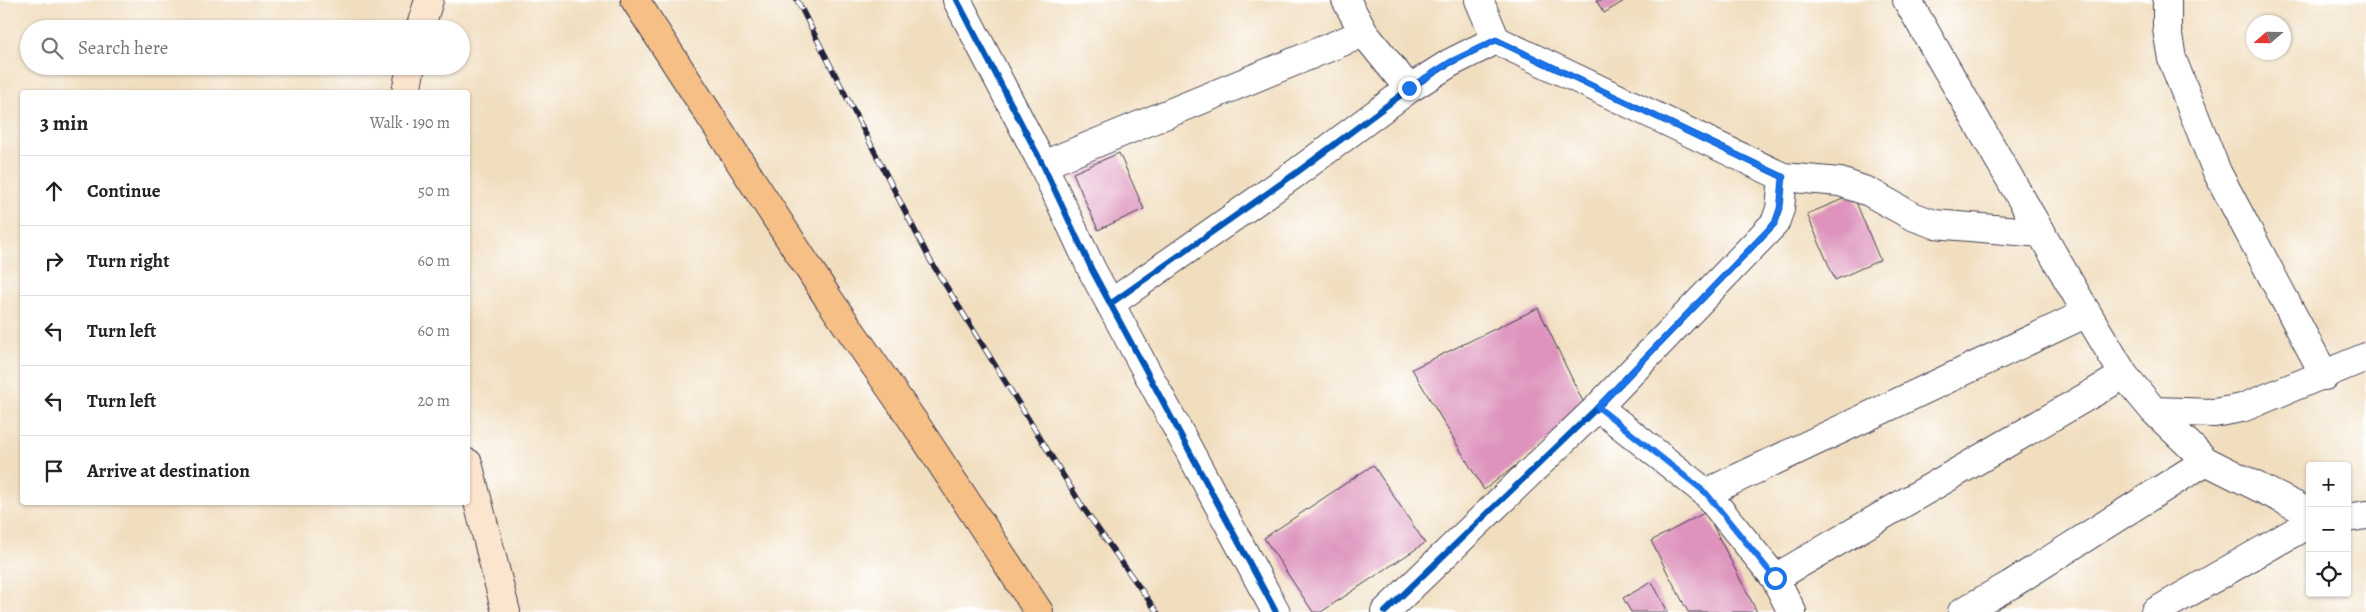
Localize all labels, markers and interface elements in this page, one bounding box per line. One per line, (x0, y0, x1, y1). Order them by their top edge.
north arrow (2246, 15, 2291, 60)
search box (20, 20, 470, 75)
icon: search (38, 34, 66, 62)
text: Search here (78, 35, 168, 61)
route end (1398, 77, 1421, 100)
text: 3 min (40, 109, 88, 137)
text: Walk · 190 m (370, 112, 450, 134)
icon: ahead (40, 177, 68, 205)
text: Continue (87, 178, 161, 204)
text: 50 m (418, 180, 450, 202)
icon: right (40, 247, 68, 275)
text: Turn right (87, 248, 169, 274)
text: 60 m (418, 250, 450, 272)
icon: left (40, 317, 68, 345)
text: Turn left (87, 318, 156, 344)
text: 60 m (418, 320, 450, 342)
icon: left (40, 387, 68, 415)
text: Turn left (87, 388, 156, 414)
text: 20 m (417, 390, 450, 412)
icon: arrive (40, 457, 68, 485)
text: Arrive at destination (87, 458, 250, 484)
map controls (2306, 462, 2351, 597)
button: + (2306, 462, 2351, 507)
button: − (2306, 507, 2351, 552)
button: locate (2306, 552, 2351, 597)
route start (1764, 567, 1787, 590)

